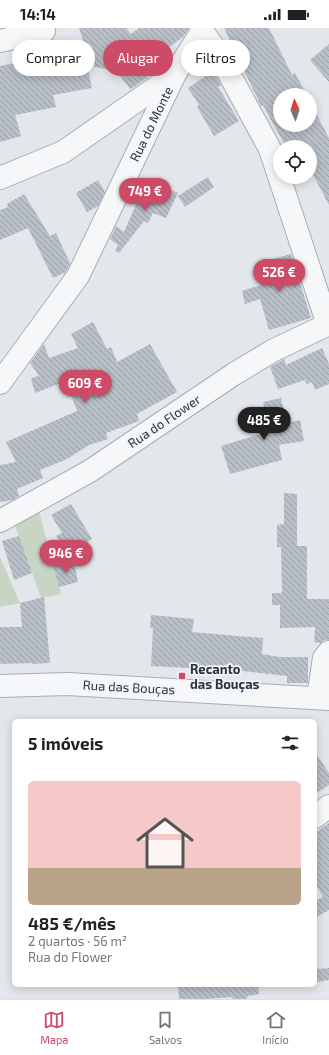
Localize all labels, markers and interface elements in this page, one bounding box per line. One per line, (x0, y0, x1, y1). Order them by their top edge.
text: 14:14 (20, 5, 56, 23)
chip: Comprar (12, 40, 95, 76)
chip: Alugar (103, 40, 173, 76)
chip: Filtros (181, 40, 250, 76)
street label: Rua do Monte (126, 84, 176, 164)
north arrow (273, 88, 317, 132)
map controls (273, 88, 317, 184)
button: locate (273, 140, 317, 184)
pin: 749 € (117, 178, 173, 212)
text: 749 € (128, 183, 162, 199)
pin: 526 € (251, 259, 307, 293)
text: 526 € (262, 264, 296, 280)
pin: 609 € (57, 370, 113, 404)
text: 609 € (68, 375, 102, 391)
street label: Rua do Flower (125, 391, 203, 451)
pin: 485 € (236, 407, 292, 441)
text: 485 € (247, 412, 281, 428)
pin: 946 € (38, 540, 94, 574)
text: 946 € (49, 545, 83, 561)
place label: Recanto das Bouças (190, 661, 260, 693)
marker: Recanto das Bouças (177, 671, 187, 681)
street label: Rua das Bouças (82, 677, 176, 698)
icon: filters (279, 732, 301, 754)
text: 5 imóveis (28, 733, 103, 753)
icon: home (129, 807, 201, 879)
text: 485 €/mês (28, 913, 116, 933)
text: 2 quartos · 56 m² (28, 933, 127, 949)
text: Rua do Flower (28, 949, 112, 965)
tab: Mapa (40, 1009, 68, 1046)
tab: Salvos (149, 1009, 182, 1046)
tab: Início (262, 1009, 289, 1046)

